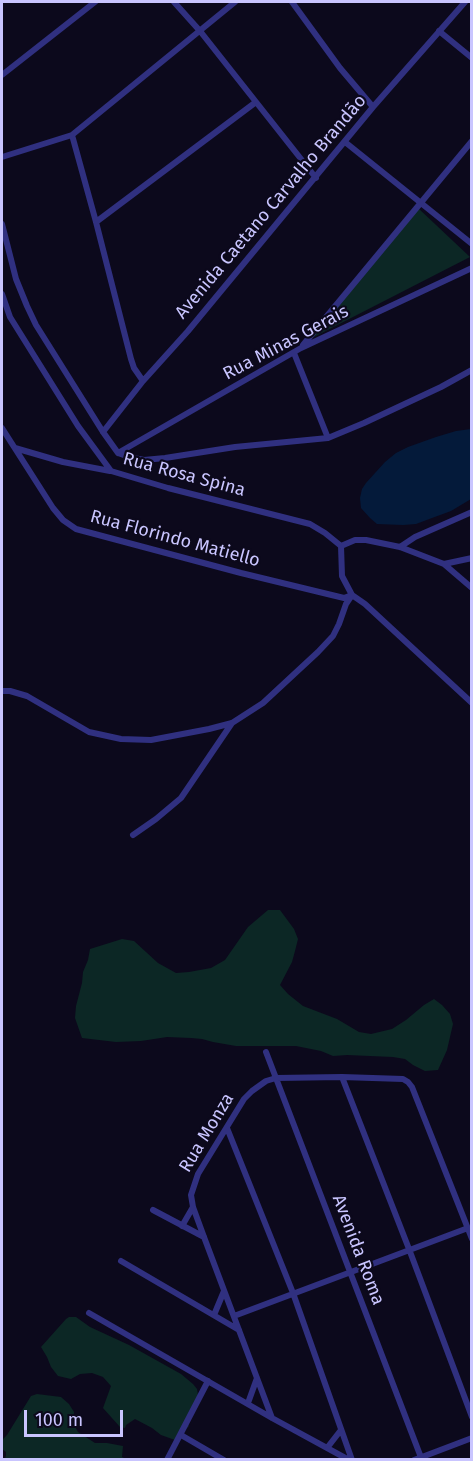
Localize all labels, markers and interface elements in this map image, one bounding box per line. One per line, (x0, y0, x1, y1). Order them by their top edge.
street label: Avenida Caetano Carvalho Brandão (171, 91, 371, 323)
street label: Rua Minas Gerais (220, 301, 352, 385)
street label: Rua Rosa Spina (120, 448, 248, 502)
street label: Rua Florindo Matiello (88, 506, 262, 572)
street label: Rua Monza (175, 1090, 239, 1176)
street label: Avenida Roma (327, 1192, 389, 1308)
scale bar (27, 1398, 126, 1436)
text: 100 m (35, 1409, 83, 1431)

